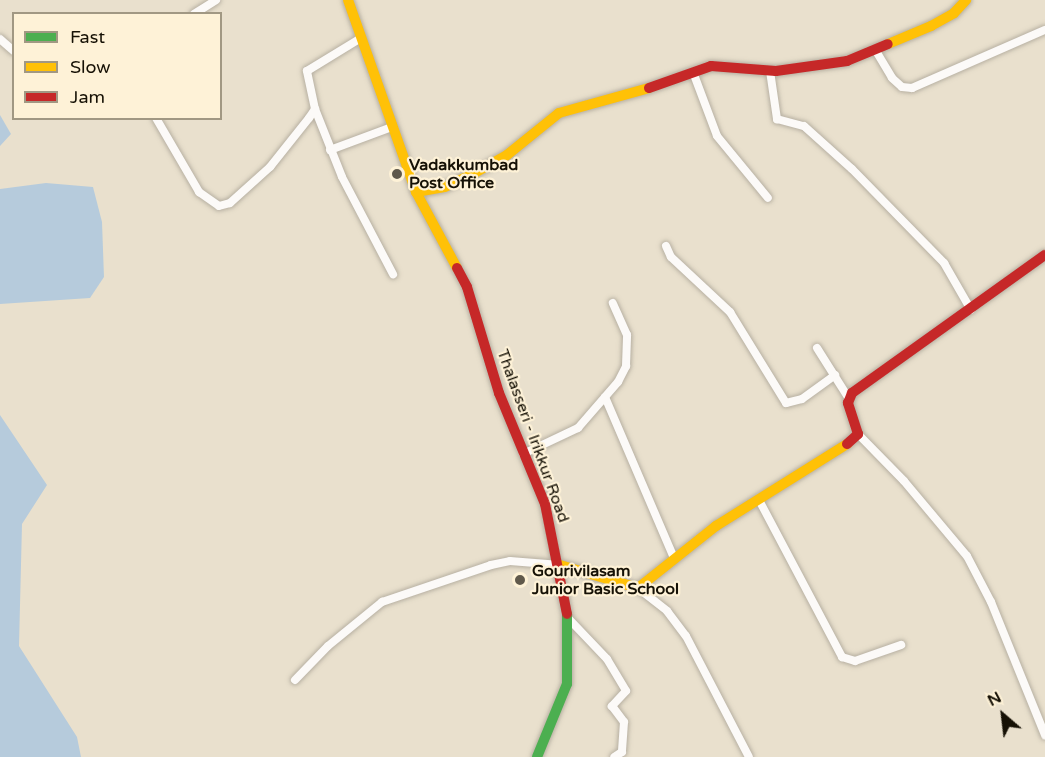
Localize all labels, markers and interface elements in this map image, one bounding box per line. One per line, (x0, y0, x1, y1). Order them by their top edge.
legend (12, 12, 222, 120)
text: Fast (70, 26, 105, 48)
text: Slow (70, 56, 111, 78)
text: Jam (70, 86, 105, 108)
place label: Vadakkumbad Post Office (409, 155, 518, 193)
marker: Vadakkumbad Post Office (390, 167, 404, 181)
street label: Thalasseri - Irikkur Road (493, 347, 573, 525)
place label: Gourivilasam Junior Basic School (532, 561, 679, 599)
marker: Gourivilasam Junior Basic School (513, 573, 527, 587)
north arrow (973, 685, 1033, 745)
text: N (984, 687, 1005, 711)

